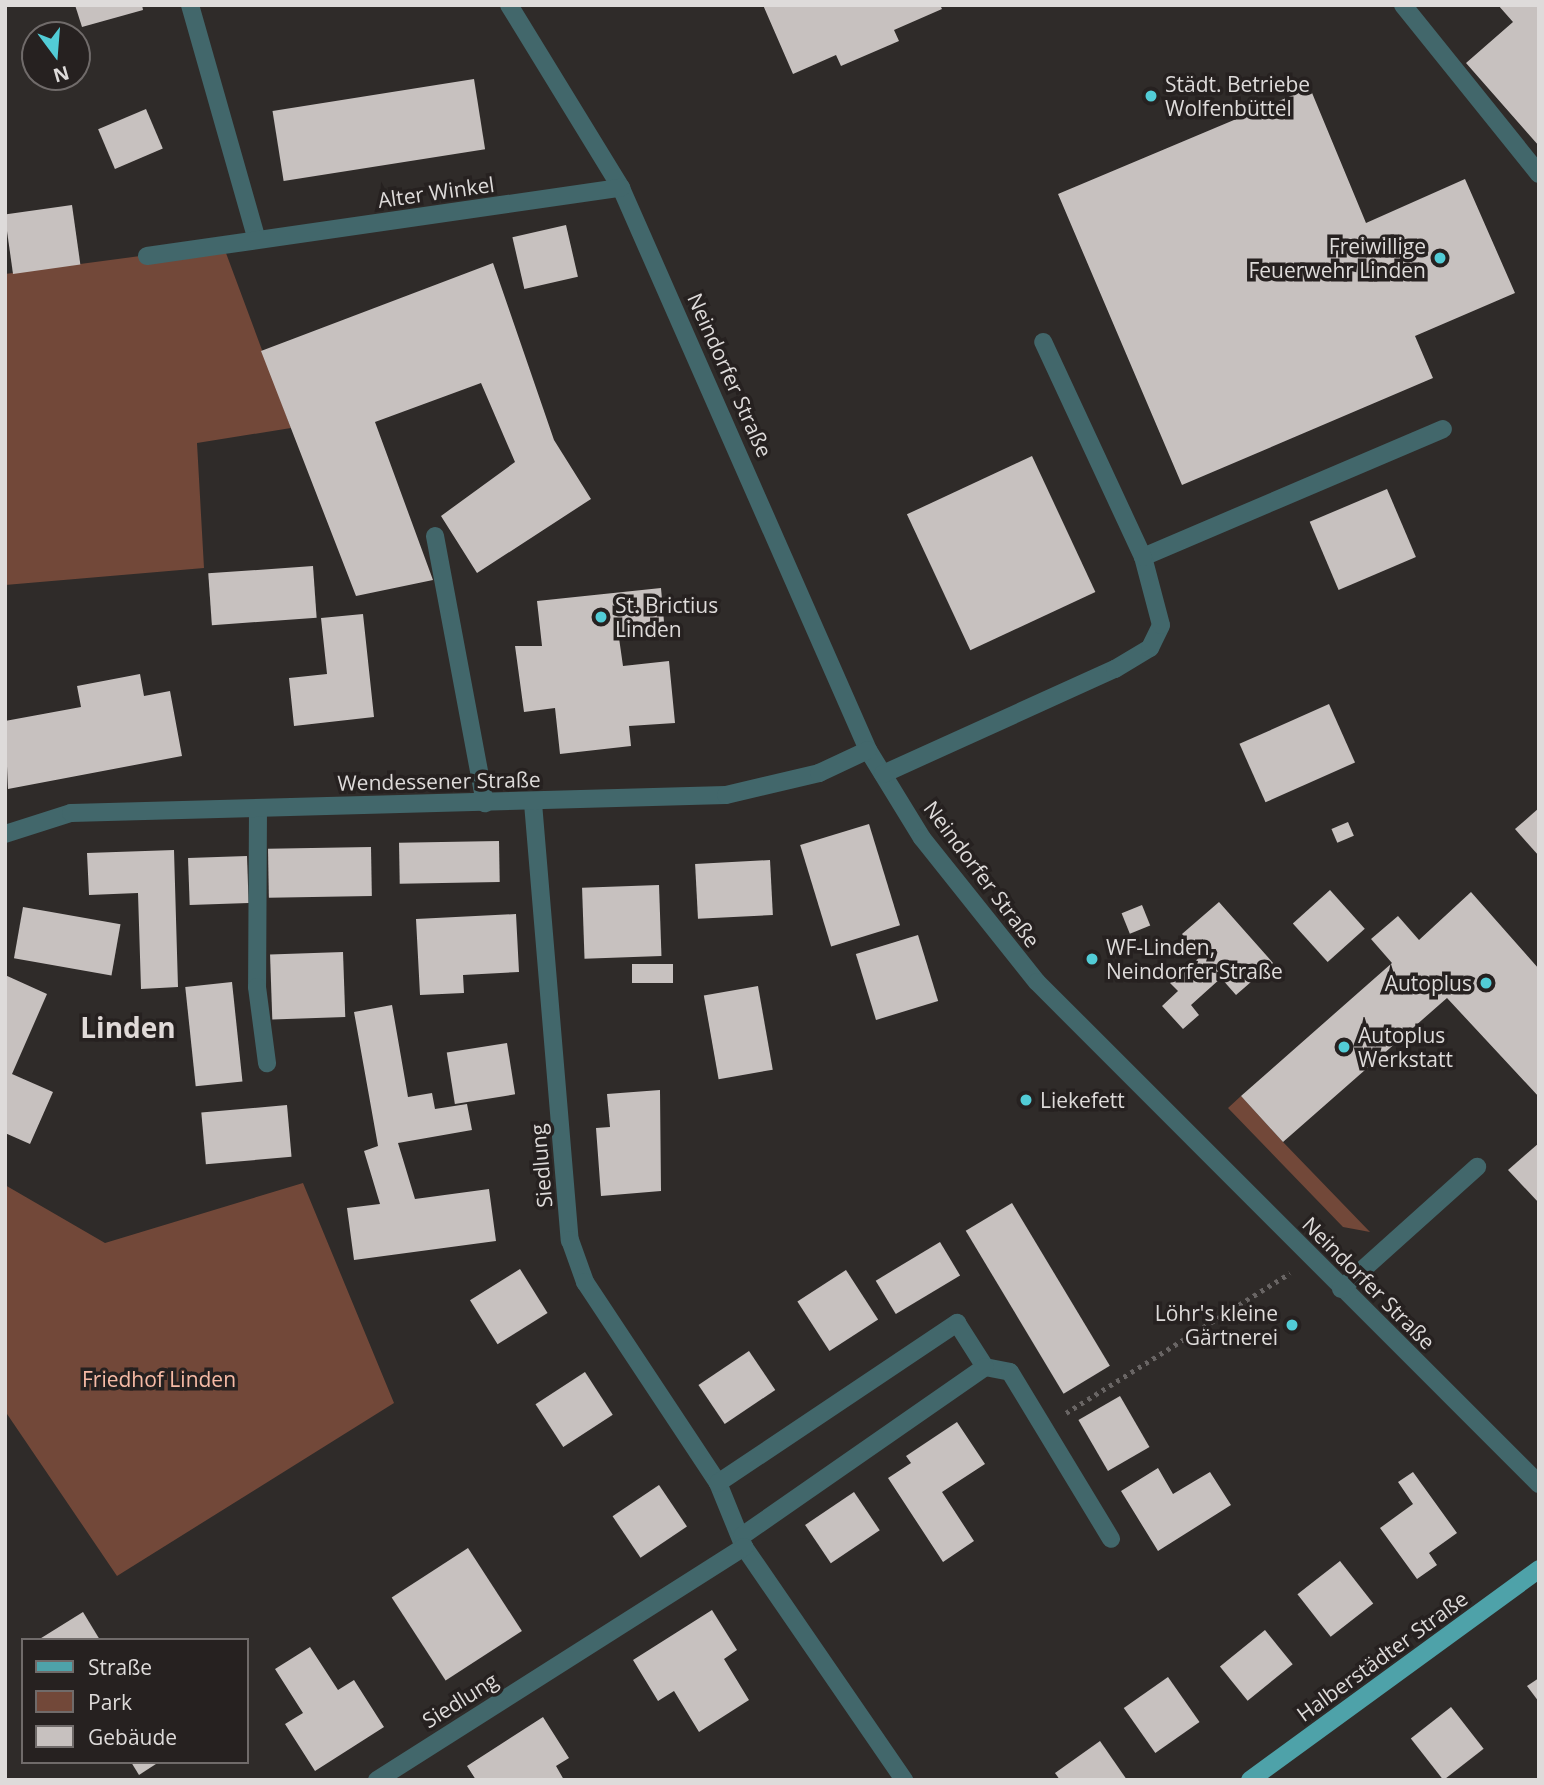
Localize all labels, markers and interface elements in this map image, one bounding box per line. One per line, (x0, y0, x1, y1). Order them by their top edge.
north arrow (21, 21, 91, 91)
text: N (50, 60, 72, 89)
place label: Städt. Betriebe Wolfenbüttel (1165, 71, 1310, 121)
marker: Städt. Betriebe Wolfenbüttel (1143, 88, 1159, 104)
street label: Alter Winkel (376, 171, 496, 213)
place label: Freiwillige Feuerwehr Linden (1248, 233, 1426, 283)
marker: Freiwillige Feuerwehr Linden (1432, 250, 1448, 266)
street label: Neindorfer Straße (683, 289, 777, 461)
place label: St. Brictius Linden (615, 592, 718, 642)
marker: St. Brictius Linden (593, 609, 609, 625)
street label: Wendessener Straße (337, 767, 541, 795)
street label: Neindorfer Straße (919, 796, 1045, 952)
place label: WF-Linden, Neindorfer Straße (1106, 934, 1283, 984)
marker: WF-Linden, Neindorfer Straße (1084, 951, 1100, 967)
place label: Autoplus (1385, 970, 1472, 996)
marker: Autoplus (1478, 975, 1494, 991)
district label: Linden (80, 1010, 176, 1044)
place label: Autoplus Werkstatt (1358, 1022, 1453, 1072)
marker: Autoplus Werkstatt (1336, 1039, 1352, 1055)
place label: Liekefett (1040, 1087, 1125, 1113)
marker: Liekefett (1018, 1092, 1034, 1108)
street label: Siedlung (525, 1123, 557, 1209)
street label: Neindorfer Straße (1298, 1212, 1440, 1354)
place label: Löhr's kleine Gärtnerei (1155, 1300, 1278, 1350)
marker: Löhr's kleine Gärtnerei (1284, 1317, 1300, 1333)
park label: Friedhof Linden (82, 1366, 236, 1392)
street label: Halberstädter Straße (1292, 1586, 1472, 1726)
legend (21, 1638, 248, 1764)
text: Straße (88, 1653, 152, 1681)
street label: Siedlung (418, 1667, 502, 1733)
text: Park (88, 1688, 132, 1716)
text: Gebäude (88, 1723, 177, 1751)

